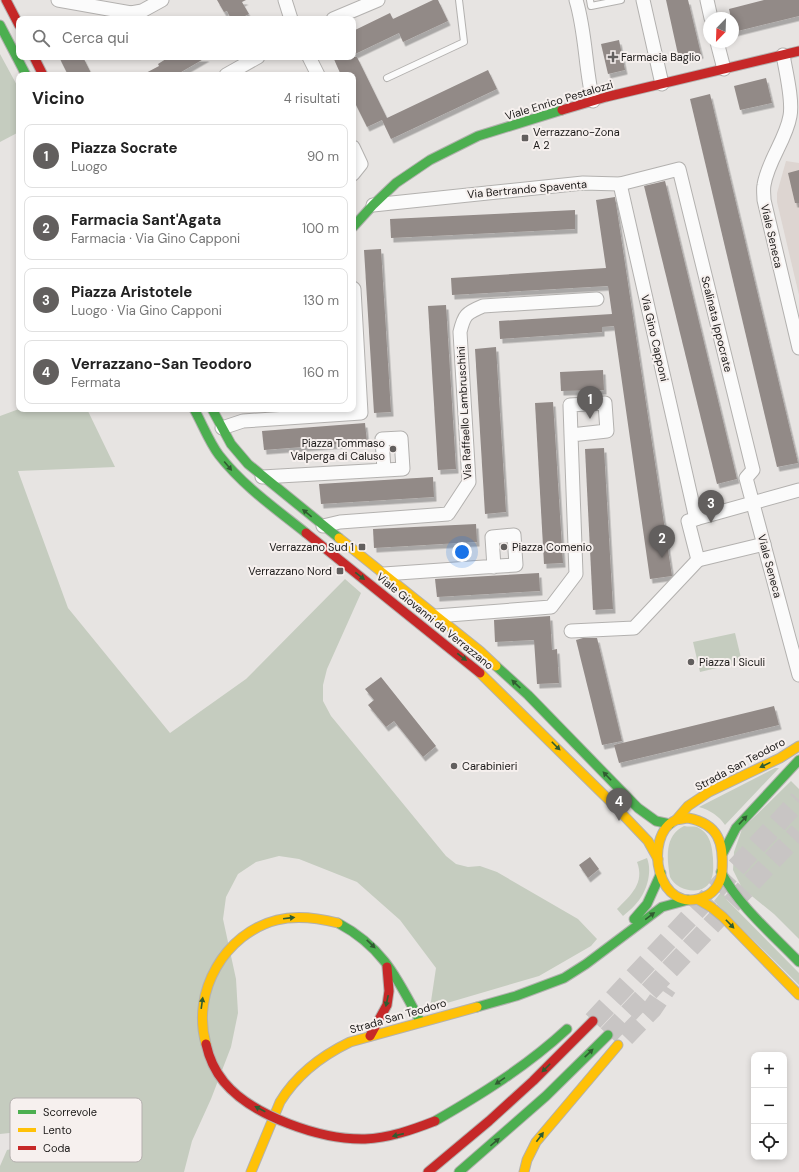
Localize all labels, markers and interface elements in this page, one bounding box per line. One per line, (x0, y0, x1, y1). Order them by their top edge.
north arrow (703, 12, 739, 48)
search box (16, 16, 356, 60)
icon: search (30, 27, 52, 49)
text: Cerca qui (62, 28, 129, 48)
place label: Farmacia Baglio (621, 50, 701, 64)
marker: Farmacia Baglio (608, 52, 618, 62)
street label: Viale Enrico Pestalozzi (503, 77, 615, 123)
text: Vicino (32, 87, 85, 109)
text: 4 risultati (284, 90, 340, 107)
place label: Verrazzano-Zona A 2 (533, 125, 620, 152)
marker: Verrazzano-Zona A 2 (520, 133, 530, 143)
text: Piazza Socrate (71, 138, 178, 158)
text: 1 (44, 148, 48, 165)
text: 90 m (307, 148, 339, 165)
text: Luogo (71, 158, 107, 175)
street label: Via Bertrando Spaventa (466, 177, 588, 201)
street label: Viale Seneca (758, 203, 786, 269)
text: Farmacia Sant'Agata (71, 210, 221, 230)
text: 2 (42, 220, 50, 237)
text: 100 m (302, 220, 339, 237)
text: Farmacia · Via Gino Capponi (71, 230, 240, 247)
street label: Scalinata Ippocrate (698, 274, 736, 374)
text: Piazza Aristotele (71, 282, 192, 302)
text: 3 (42, 292, 50, 309)
text: 130 m (303, 292, 339, 309)
street label: Via Gino Capponi (638, 293, 672, 383)
text: Luogo · Via Gino Capponi (71, 302, 222, 319)
street label: Via Raffaello Lambruschini (454, 346, 474, 480)
text: Verrazzano-San Teodoro (71, 354, 252, 374)
text: 4 (42, 364, 50, 381)
text: 160 m (303, 364, 339, 381)
text: Fermata (71, 374, 121, 391)
pin: 1 (577, 386, 603, 419)
place label: Piazza Tommaso Valperga di Caluso (291, 436, 385, 463)
marker: Piazza Tommaso Valperga di Caluso (388, 444, 398, 454)
one-way arrow (224, 461, 233, 472)
pin: 3 (698, 490, 724, 523)
one-way arrow (301, 508, 312, 517)
pin: 2 (649, 525, 675, 558)
street label: Viale Seneca (755, 533, 785, 599)
place label: Verrazzano Sud 1 (269, 540, 354, 554)
place label: Piazza Comenio (512, 540, 592, 554)
marker: Verrazzano Sud 1 (357, 542, 367, 552)
your location (452, 542, 472, 562)
marker: Piazza Comenio (499, 542, 509, 552)
place label: Verrazzano Nord (248, 564, 332, 578)
marker: Verrazzano Nord (335, 566, 345, 576)
street label: Viale Giovanni da Verrazzano (374, 570, 496, 672)
one-way arrow (355, 572, 366, 581)
one-way arrow (457, 653, 468, 661)
place label: Piazza I Siculi (699, 655, 765, 669)
marker: Piazza I Siculi (686, 657, 696, 667)
one-way arrow (511, 680, 520, 689)
street label: Strada San Teodoro (693, 734, 787, 794)
one-way arrow (552, 741, 561, 751)
place label: Carabinieri (462, 759, 517, 773)
marker: Carabinieri (449, 761, 459, 771)
one-way arrow (759, 762, 771, 768)
one-way arrow (602, 771, 612, 781)
pin: 4 (606, 788, 632, 821)
one-way arrow (738, 815, 748, 825)
one-way arrow (644, 912, 655, 920)
one-way arrow (283, 915, 295, 921)
one-way arrow (725, 919, 734, 929)
one-way arrow (366, 939, 376, 949)
one-way arrow (383, 995, 389, 1007)
street label: Strada San Teodoro (348, 996, 448, 1036)
one-way arrow (199, 997, 205, 1009)
one-way arrow (584, 1048, 594, 1058)
map controls (751, 1052, 787, 1160)
button: + (751, 1052, 787, 1088)
one-way arrow (541, 1063, 551, 1073)
one-way arrow (495, 1077, 505, 1085)
button: − (751, 1088, 787, 1124)
legend (10, 1098, 142, 1162)
text: Scorrevole (43, 1105, 97, 1119)
one-way arrow (254, 1106, 266, 1112)
text: Lento (43, 1123, 72, 1137)
button: locate (751, 1124, 787, 1160)
one-way arrow (392, 1132, 404, 1138)
one-way arrow (536, 1132, 544, 1142)
one-way arrow (489, 1137, 500, 1146)
text: Coda (43, 1141, 70, 1155)

